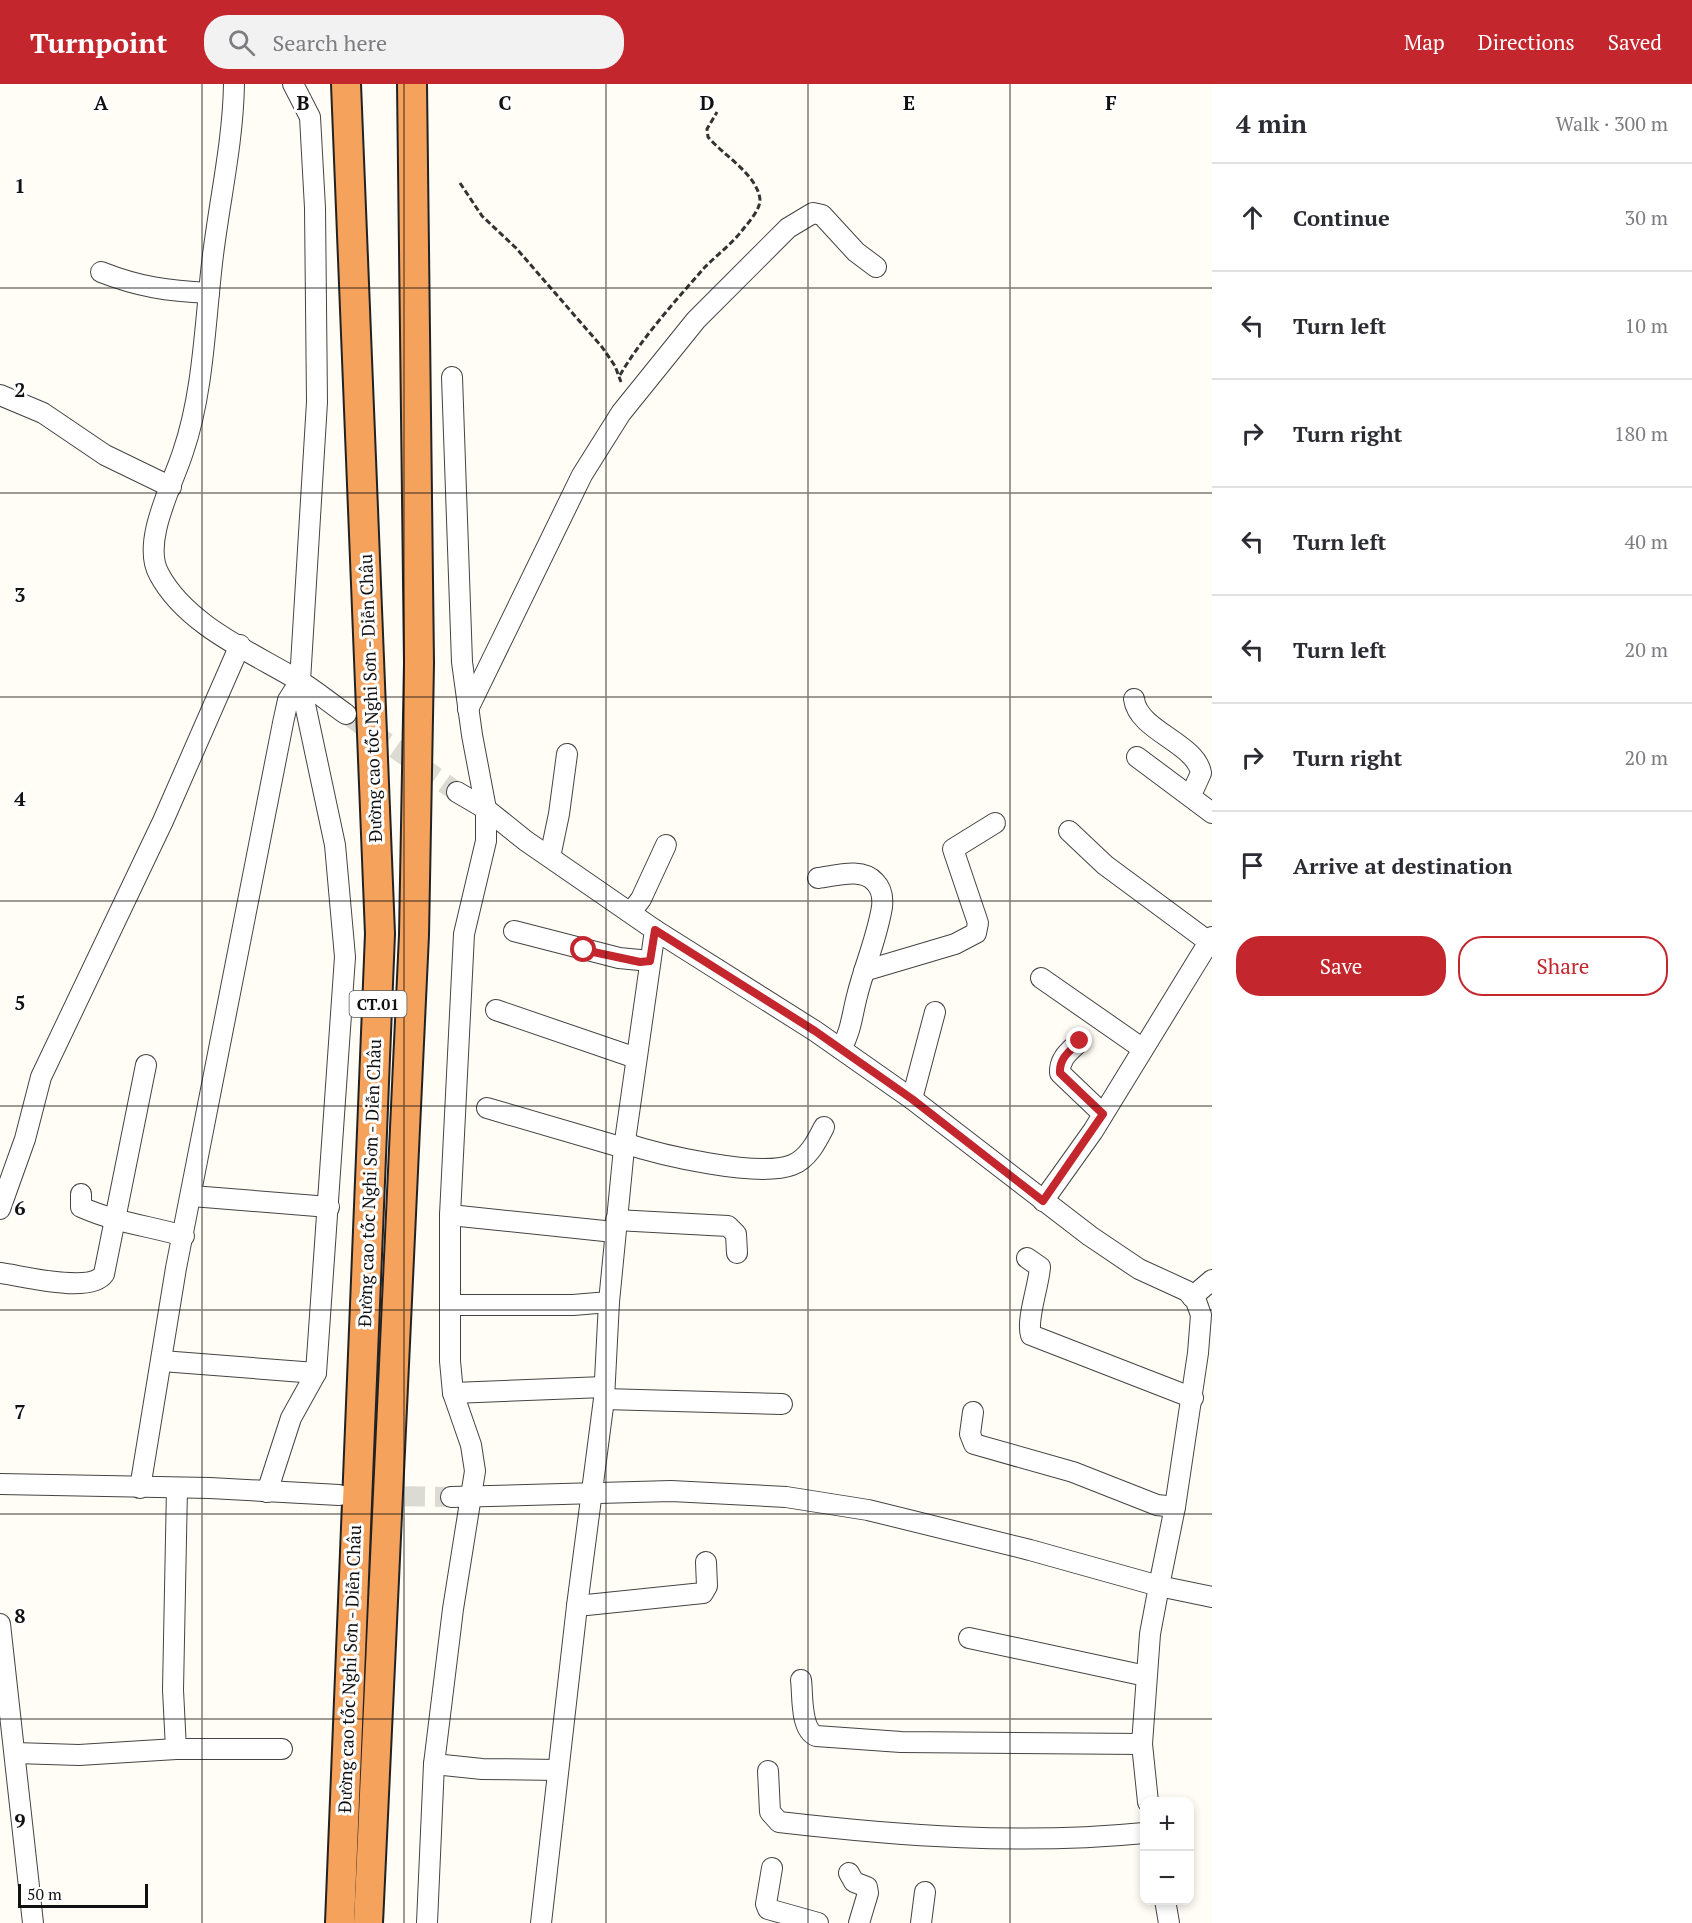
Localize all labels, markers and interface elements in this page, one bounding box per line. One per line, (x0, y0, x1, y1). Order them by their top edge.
search box (204, 15, 624, 69)
text: Turnpoint (30, 24, 168, 61)
icon: search (225, 26, 258, 59)
text: Search here (273, 28, 387, 57)
text: Map (1404, 28, 1445, 56)
text: Directions (1478, 28, 1575, 56)
text: Saved (1608, 28, 1662, 56)
text: A (94, 89, 109, 116)
text: B (297, 89, 310, 116)
text: C (498, 89, 512, 116)
text: D (700, 89, 714, 116)
text: E (903, 89, 915, 116)
text: F (1105, 89, 1117, 116)
text: 4 min (1236, 106, 1307, 140)
text: Walk · 300 m (1556, 110, 1668, 137)
text: 1 (14, 172, 26, 199)
icon: ahead (1236, 201, 1269, 234)
text: Continue (1293, 203, 1390, 232)
text: 30 m (1625, 204, 1668, 231)
icon: left (1236, 309, 1269, 342)
text: Turn left (1293, 311, 1386, 340)
text: 10 m (1625, 312, 1668, 339)
text: 2 (14, 376, 26, 403)
icon: right (1236, 417, 1269, 450)
text: Turn right (1293, 419, 1402, 448)
text: 180 m (1614, 420, 1668, 447)
icon: left (1236, 525, 1269, 558)
text: Turn left (1293, 527, 1386, 556)
text: 40 m (1625, 528, 1668, 555)
street label: Đường cao tốc Nghi Sơn - Diễn Châu (353, 554, 387, 843)
text: 3 (14, 581, 26, 608)
icon: left (1236, 633, 1269, 666)
text: Turn left (1293, 635, 1386, 664)
text: 20 m (1625, 636, 1668, 663)
icon: right (1236, 741, 1269, 774)
text: Turn right (1293, 743, 1402, 772)
text: 20 m (1625, 744, 1668, 771)
text: 4 (14, 785, 26, 812)
icon: arrive (1236, 849, 1269, 882)
text: Arrive at destination (1293, 851, 1512, 880)
route start (570, 936, 596, 962)
button: Save (1236, 936, 1446, 996)
button: Share (1458, 936, 1668, 996)
text: 5 (14, 989, 26, 1016)
road number: CT.01 (350, 991, 406, 1017)
route end (1066, 1027, 1092, 1053)
street label: Đường cao tốc Nghi Sơn - Diễn Châu (352, 1038, 386, 1327)
text: 6 (14, 1194, 26, 1221)
text: 7 (14, 1398, 26, 1425)
street label: Đường cao tốc Nghi Sơn - Diễn Châu (332, 1524, 366, 1813)
text: 8 (14, 1602, 26, 1629)
map controls (1140, 1797, 1194, 1905)
button: + (1140, 1797, 1194, 1851)
text: 9 (14, 1807, 26, 1834)
button: − (1140, 1851, 1194, 1905)
scale bar (18, 1881, 148, 1908)
text: 50 m (27, 1883, 62, 1905)

